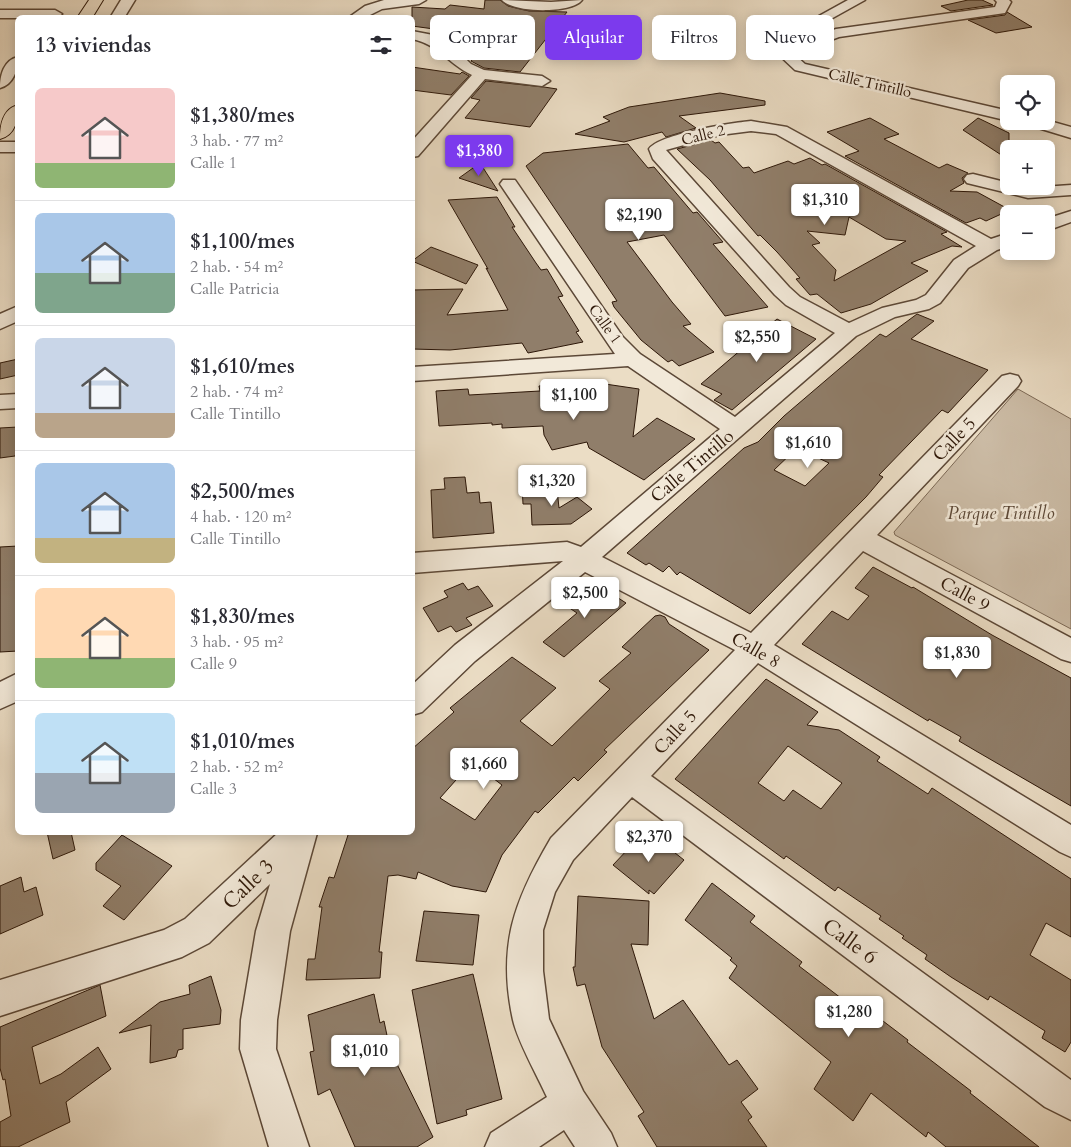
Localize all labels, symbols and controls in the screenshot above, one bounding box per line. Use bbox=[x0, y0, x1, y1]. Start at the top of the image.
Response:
chip: Comprar bbox=[430, 15, 535, 60]
chip: Alquilar bbox=[545, 15, 642, 60]
chip: Filtros bbox=[652, 15, 736, 60]
chip: Nuevo bbox=[746, 15, 834, 60]
text: 13 viviendas bbox=[35, 31, 151, 60]
icon: filters bbox=[367, 31, 395, 59]
street label: Calle Tintillo bbox=[826, 64, 914, 102]
map controls bbox=[1000, 75, 1055, 260]
button: locate bbox=[1000, 75, 1055, 130]
text: $1,380/mes bbox=[190, 101, 295, 130]
icon: home bbox=[75, 108, 135, 168]
street label: Calle 2 bbox=[679, 120, 727, 150]
text: 3 hab. · 77 m² bbox=[190, 130, 283, 152]
pin: $1,380 bbox=[438, 134, 520, 177]
text: $1,380 bbox=[456, 140, 502, 162]
button: + bbox=[1000, 140, 1055, 195]
text: Calle 1 bbox=[190, 152, 237, 174]
pin: $1,310 bbox=[784, 184, 866, 226]
text: $1,310 bbox=[802, 189, 848, 211]
pin: $2,190 bbox=[598, 198, 680, 241]
text: $2,190 bbox=[616, 204, 662, 226]
button: − bbox=[1000, 205, 1055, 260]
text: $1,100/mes bbox=[190, 227, 295, 256]
icon: home bbox=[75, 233, 135, 293]
text: 2 hab. · 54 m² bbox=[190, 256, 283, 278]
text: Calle Patricia bbox=[190, 278, 279, 300]
street label: Calle 1 bbox=[584, 300, 626, 348]
pin: $2,550 bbox=[716, 320, 798, 363]
text: $2,550 bbox=[734, 326, 780, 348]
text: $1,610/mes bbox=[190, 352, 295, 381]
icon: home bbox=[75, 358, 135, 418]
pin: $1,100 bbox=[533, 378, 615, 421]
text: 2 hab. · 74 m² bbox=[190, 381, 283, 403]
text: $1,100 bbox=[551, 384, 597, 406]
text: Calle Tintillo bbox=[190, 403, 281, 425]
street label: Calle 5 bbox=[927, 412, 982, 467]
street label: Calle Tintillo bbox=[645, 424, 740, 509]
pin: $1,610 bbox=[767, 426, 849, 469]
text: $1,610 bbox=[785, 432, 831, 454]
pin: $1,320 bbox=[511, 464, 593, 507]
text: $1,320 bbox=[529, 470, 575, 492]
text: $2,500/mes bbox=[190, 477, 295, 506]
icon: home bbox=[75, 483, 135, 543]
park label: Parque Tintillo bbox=[947, 501, 1055, 526]
text: 4 hab. · 120 m² bbox=[190, 506, 291, 528]
text: Calle Tintillo bbox=[190, 528, 281, 550]
street label: Calle 9 bbox=[936, 571, 994, 618]
pin: $2,500 bbox=[544, 576, 626, 619]
text: $2,500 bbox=[562, 582, 608, 604]
text: $1,830/mes bbox=[190, 602, 295, 631]
icon: home bbox=[75, 608, 135, 668]
street label: Calle 8 bbox=[727, 626, 785, 674]
text: 3 hab. · 95 m² bbox=[190, 631, 283, 653]
pin: $1,830 bbox=[916, 636, 998, 679]
text: $1,830 bbox=[934, 642, 980, 664]
text: Calle 9 bbox=[190, 653, 237, 675]
street label: Calle 5 bbox=[648, 704, 703, 760]
text: $1,010/mes bbox=[190, 727, 295, 756]
icon: home bbox=[75, 733, 135, 793]
pin: $1,660 bbox=[443, 748, 525, 790]
text: $1,660 bbox=[461, 753, 507, 775]
text: 2 hab. · 52 m² bbox=[190, 756, 283, 778]
text: Calle 3 bbox=[190, 778, 237, 800]
pin: $2,370 bbox=[608, 820, 690, 863]
text: $2,370 bbox=[626, 826, 672, 848]
street label: Calle 3 bbox=[216, 852, 281, 916]
street label: Calle 6 bbox=[816, 912, 883, 971]
pin: $1,280 bbox=[808, 996, 890, 1038]
text: $1,280 bbox=[826, 1001, 872, 1023]
pin: $1,010 bbox=[324, 1034, 406, 1077]
text: $1,010 bbox=[342, 1040, 388, 1062]

